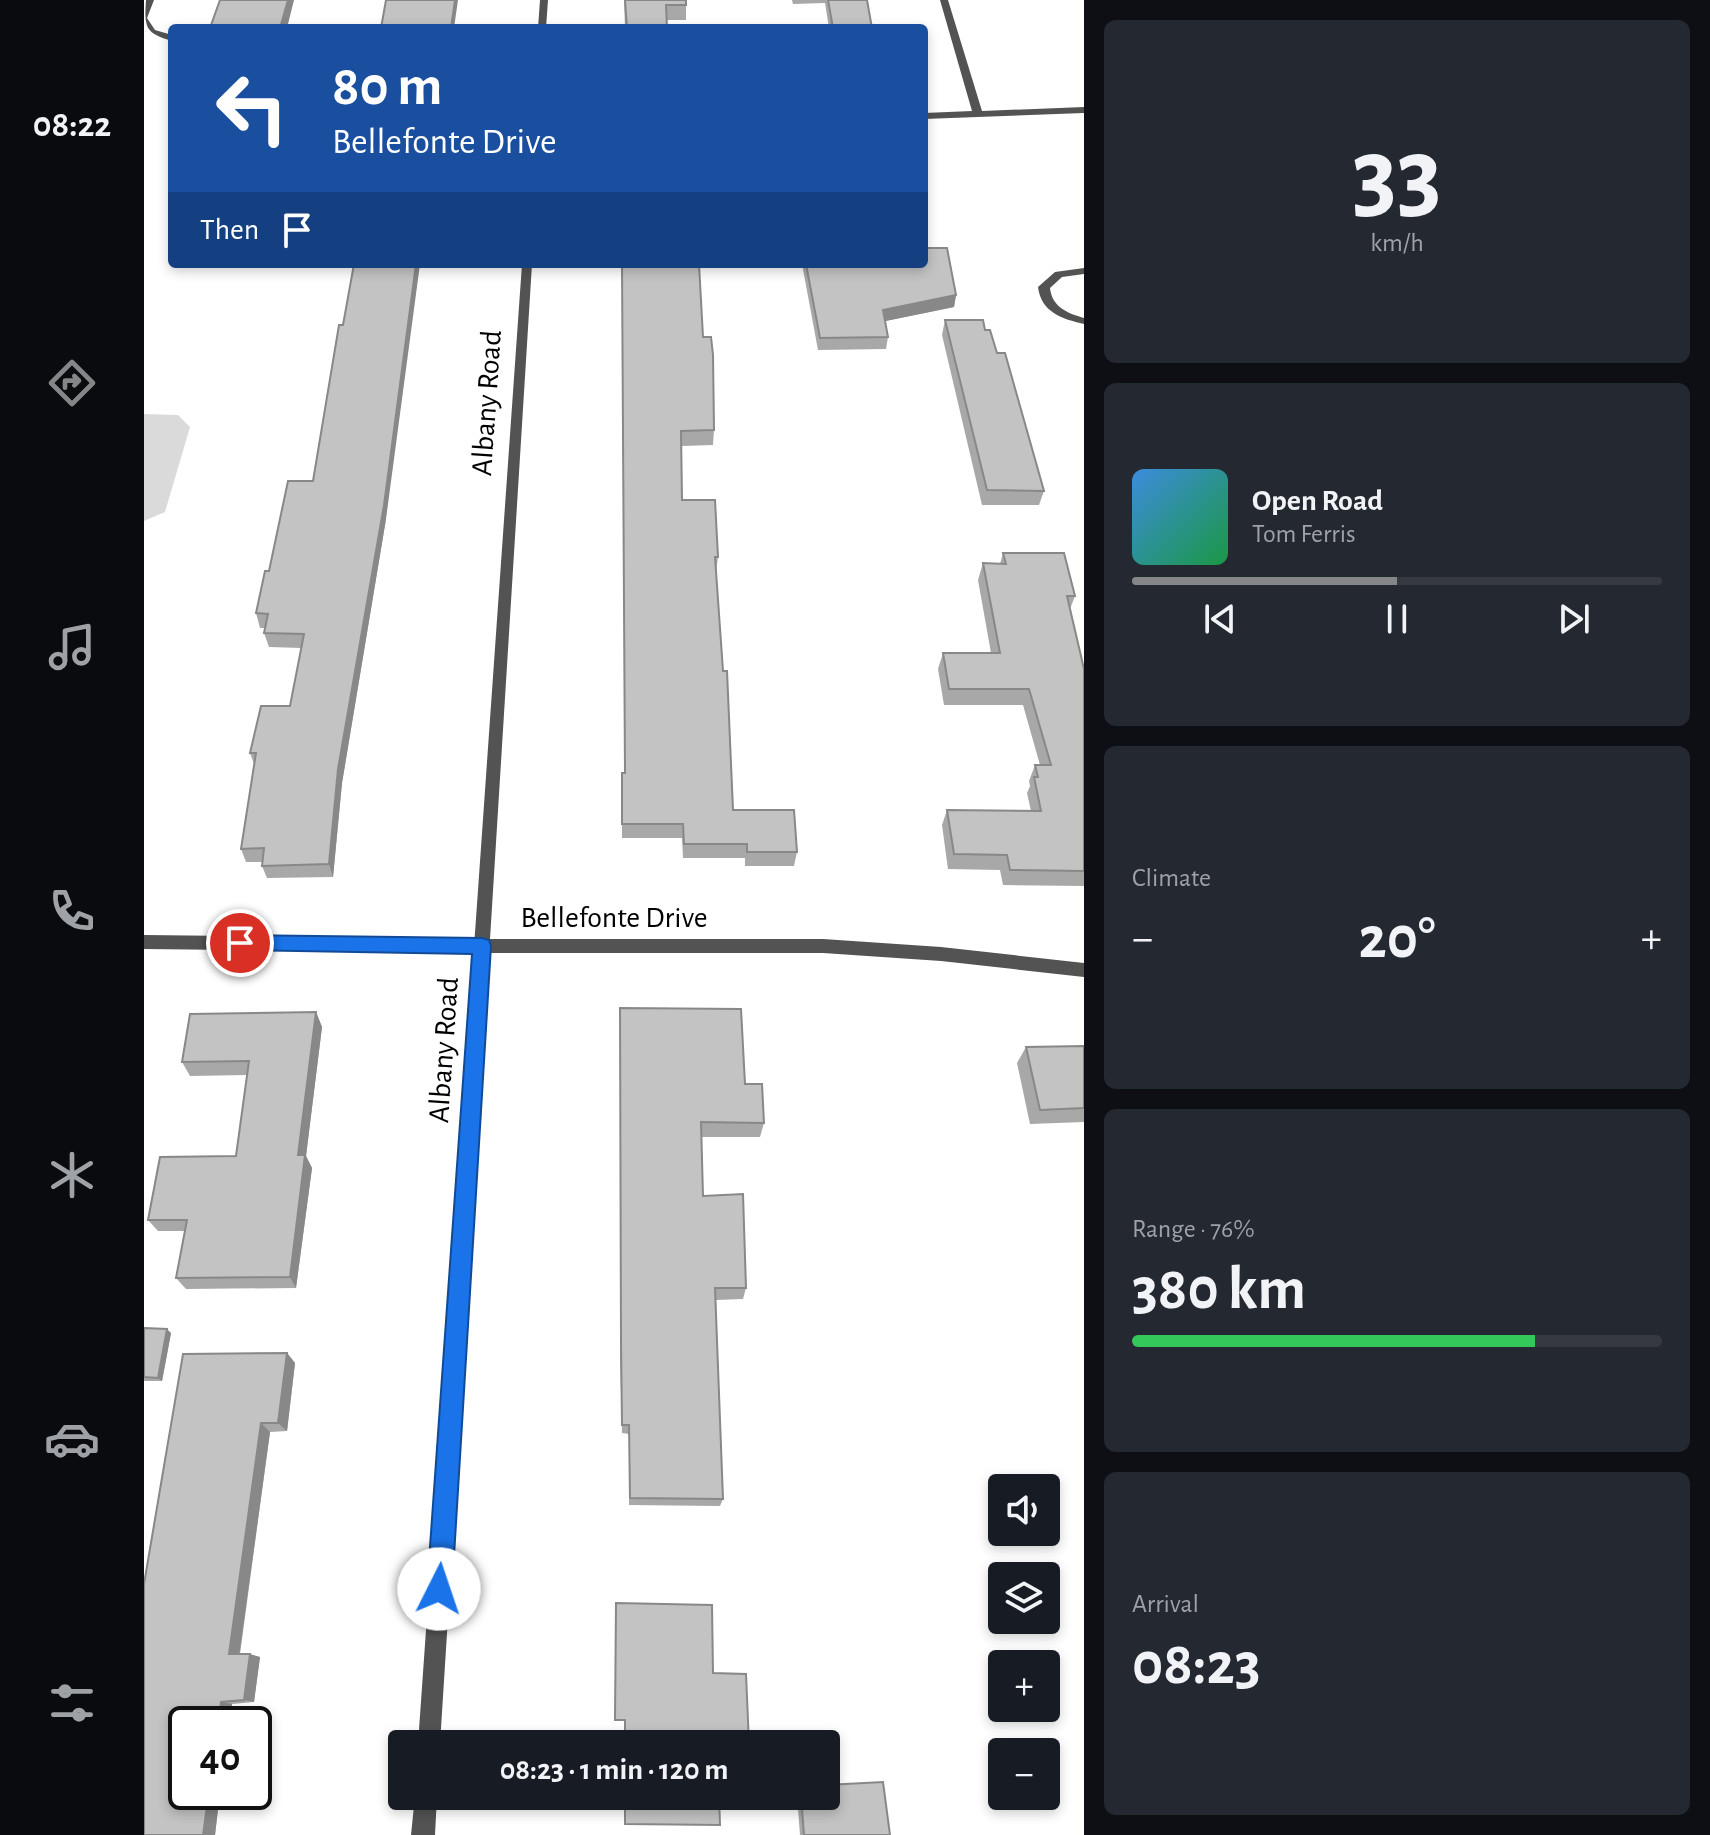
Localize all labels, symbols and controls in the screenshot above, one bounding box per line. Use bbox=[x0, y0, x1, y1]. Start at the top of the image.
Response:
icon: left bbox=[200, 56, 304, 160]
text: 80 m bbox=[332, 59, 442, 115]
text: 08:22 bbox=[33, 107, 111, 143]
text: Bellefonte Drive bbox=[332, 124, 557, 160]
text: 33 bbox=[1352, 124, 1442, 228]
icon: arrive bbox=[275, 208, 319, 252]
text: Then bbox=[200, 215, 259, 245]
text: km/h bbox=[1370, 230, 1424, 256]
street label: Albany Road bbox=[467, 329, 507, 477]
icon: directions bbox=[44, 355, 100, 411]
text: Open Road bbox=[1252, 486, 1383, 516]
text: Tom Ferris bbox=[1252, 521, 1356, 547]
icon: previous bbox=[1198, 597, 1242, 641]
icon: pause bbox=[1375, 597, 1419, 641]
icon: next bbox=[1552, 597, 1596, 641]
icon: music bbox=[44, 619, 100, 675]
text: Climate bbox=[1132, 865, 1211, 891]
icon: phone bbox=[44, 883, 100, 939]
street label: Bellefonte Drive bbox=[520, 903, 708, 933]
pin bbox=[206, 909, 274, 977]
text: 20° bbox=[1358, 909, 1436, 969]
text: − bbox=[1132, 917, 1153, 961]
text: + bbox=[1641, 917, 1662, 961]
icon: arrive bbox=[218, 921, 262, 965]
street label: Albany Road bbox=[424, 976, 464, 1124]
icon: climate bbox=[44, 1147, 100, 1203]
text: Range · 76% bbox=[1132, 1216, 1255, 1242]
text: 380 km bbox=[1132, 1260, 1306, 1320]
icon: car bbox=[44, 1411, 100, 1467]
map controls bbox=[988, 1474, 1060, 1810]
button: sound bbox=[988, 1474, 1060, 1546]
position arrow bbox=[397, 1547, 481, 1631]
button: layers bbox=[988, 1562, 1060, 1634]
text: Arrival bbox=[1132, 1591, 1199, 1617]
text: 08:23 bbox=[1132, 1635, 1261, 1695]
button: + bbox=[988, 1650, 1060, 1722]
icon: filters bbox=[44, 1675, 100, 1731]
speed limit sign: 40 bbox=[168, 1706, 272, 1810]
button: − bbox=[988, 1738, 1060, 1810]
text: 08:23 · 1 min · 120 m bbox=[500, 1755, 728, 1785]

